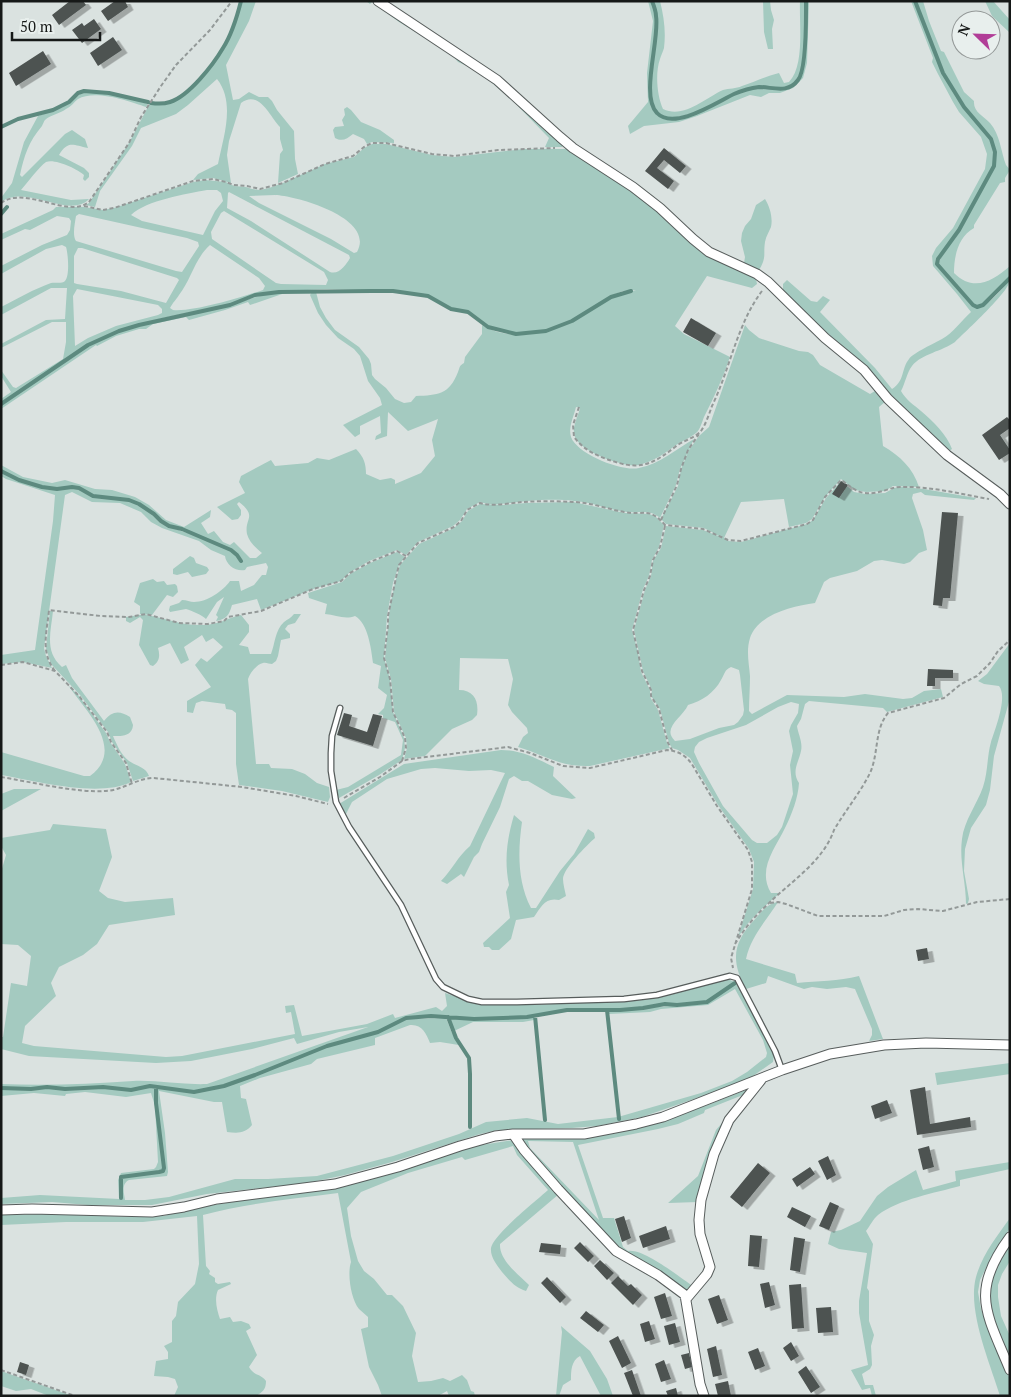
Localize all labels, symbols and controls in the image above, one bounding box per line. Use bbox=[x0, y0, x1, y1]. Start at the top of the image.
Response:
scale bar bbox=[12, 10, 100, 42]
north arrow bbox=[951, 10, 1001, 60]
text: 50 m bbox=[20, 16, 53, 36]
text: N bbox=[953, 21, 975, 38]

